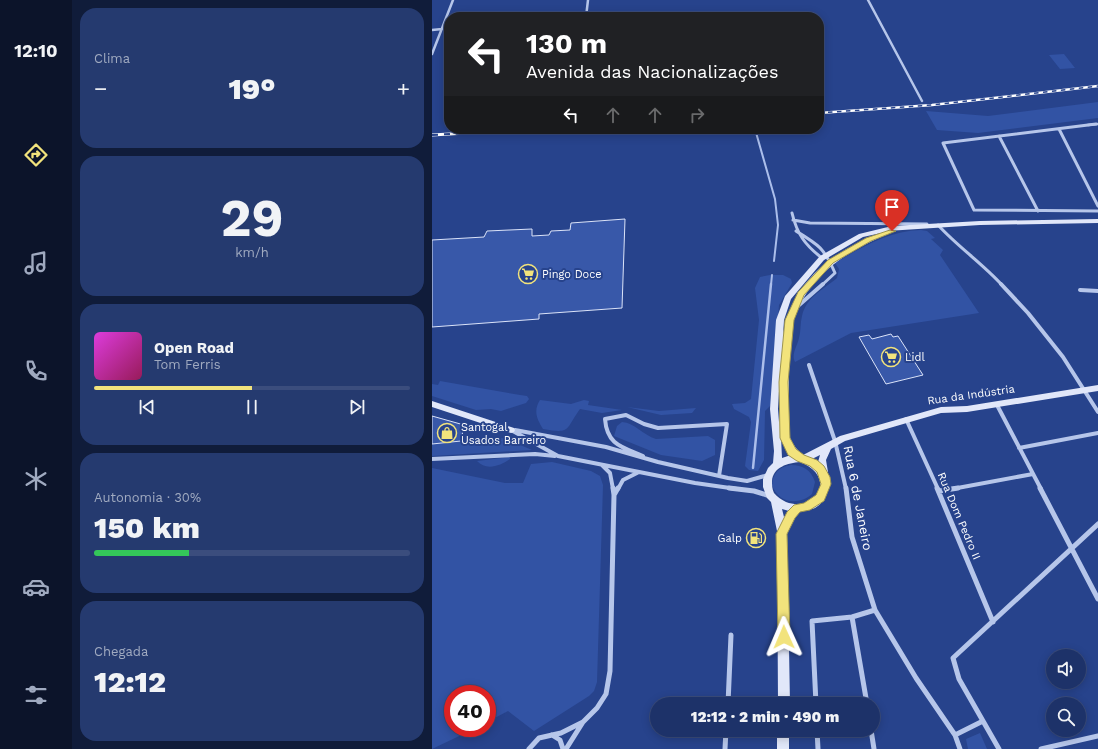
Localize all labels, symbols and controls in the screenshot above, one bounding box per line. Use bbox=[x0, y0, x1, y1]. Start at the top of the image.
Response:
text: 130 m bbox=[526, 27, 607, 60]
icon: left bbox=[460, 28, 512, 80]
text: 12:10 bbox=[14, 40, 58, 61]
text: Clima bbox=[94, 51, 130, 66]
text: Avenida das Nacionalizações bbox=[526, 61, 778, 82]
text: 19° bbox=[228, 71, 276, 106]
text: − bbox=[94, 76, 107, 101]
text: + bbox=[397, 76, 410, 101]
icon: left bbox=[560, 104, 582, 126]
icon: ahead bbox=[602, 104, 624, 126]
icon: ahead bbox=[644, 104, 666, 126]
icon: right bbox=[686, 104, 708, 126]
icon: directions bbox=[22, 141, 50, 169]
text: 29 bbox=[220, 188, 284, 249]
pin bbox=[875, 190, 909, 231]
icon: arrive bbox=[881, 196, 903, 218]
text: km/h bbox=[235, 245, 269, 260]
icon: music bbox=[22, 249, 50, 277]
supermarket icon: Pingo Doce bbox=[517, 263, 539, 285]
place label: Pingo Doce bbox=[542, 268, 602, 281]
text: Open Road bbox=[154, 339, 234, 357]
supermarket icon: Lidl bbox=[880, 346, 902, 368]
place label: Lidl bbox=[905, 351, 925, 364]
icon: phone bbox=[22, 357, 50, 385]
text: Tom Ferris bbox=[154, 357, 221, 372]
street label: Rua da Indústria bbox=[926, 382, 1016, 408]
icon: previous bbox=[136, 396, 158, 418]
icon: pause bbox=[241, 396, 263, 418]
icon: next bbox=[346, 396, 368, 418]
place label: Santogal Usados Barreiro bbox=[461, 421, 546, 447]
shop icon: Santogal Usados Barreiro bbox=[436, 422, 458, 444]
street label: Rua 6 de Janeiro bbox=[840, 444, 876, 552]
icon: climate bbox=[22, 465, 50, 493]
street label: Rua Dom Pedro II bbox=[935, 470, 983, 562]
text: Autonomia · 30% bbox=[94, 490, 201, 505]
text: 150 km bbox=[94, 510, 200, 545]
fuel station icon: Galp bbox=[745, 527, 767, 549]
place label: Galp bbox=[718, 532, 742, 545]
icon: car bbox=[22, 573, 50, 601]
position arrow bbox=[763, 616, 805, 658]
text: Chegada bbox=[94, 644, 148, 659]
map controls bbox=[1046, 649, 1086, 737]
button: sound bbox=[1046, 649, 1086, 689]
text: 12:12 bbox=[94, 664, 166, 699]
icon: filters bbox=[22, 681, 50, 709]
speed limit sign: 40 bbox=[444, 685, 496, 737]
button: search bbox=[1046, 697, 1086, 737]
text: 12:12 · 2 min · 490 m bbox=[691, 708, 839, 726]

